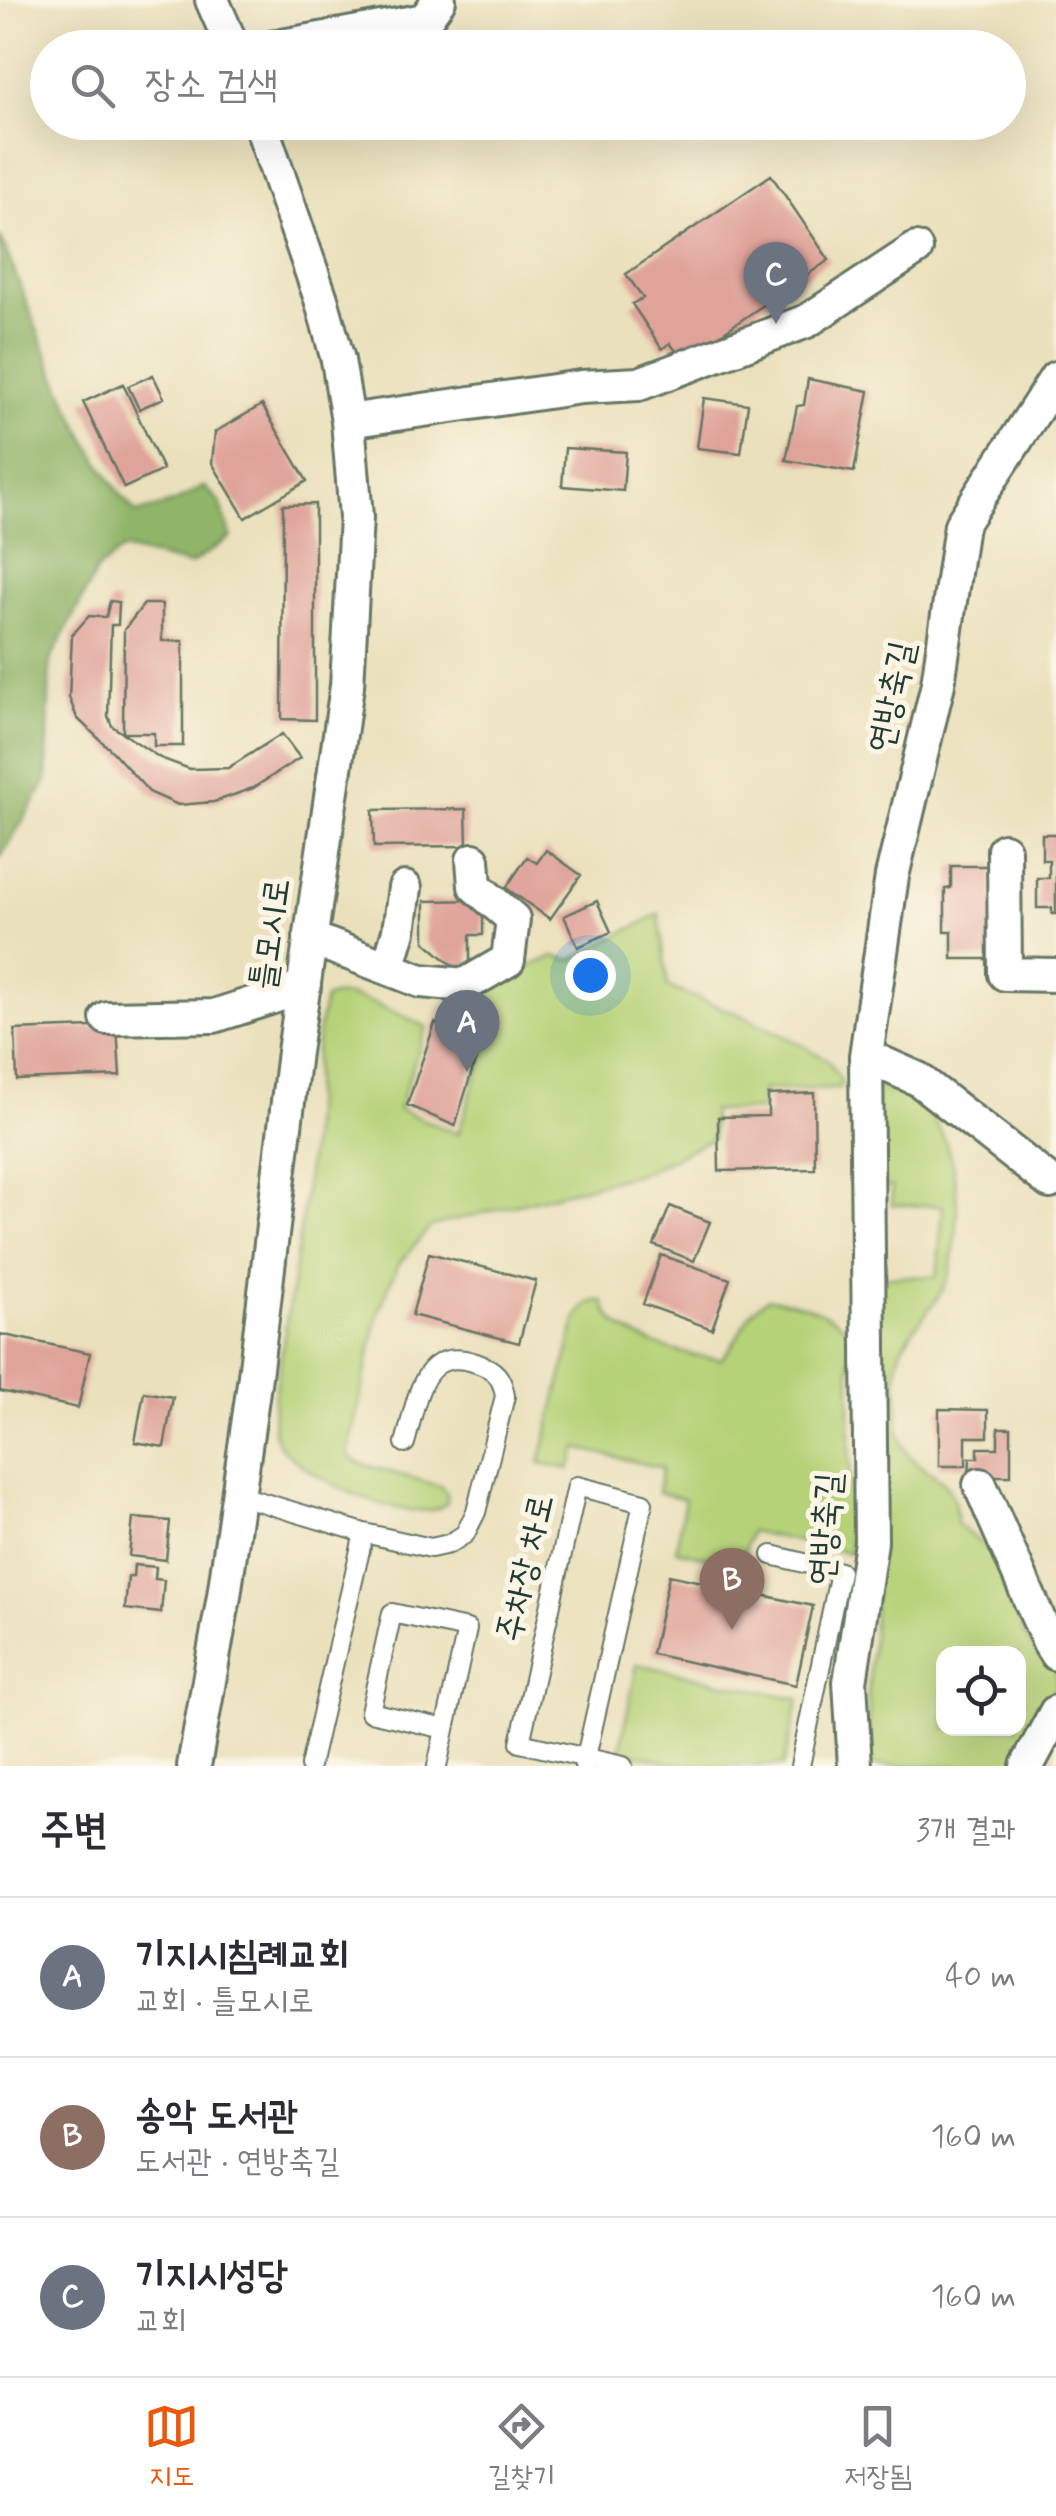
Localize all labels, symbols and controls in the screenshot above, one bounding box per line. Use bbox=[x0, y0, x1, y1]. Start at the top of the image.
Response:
search box bbox=[30, 30, 1026, 140]
icon: search bbox=[65, 58, 120, 113]
text: 장소 검색 bbox=[145, 61, 278, 110]
pin: C bbox=[744, 242, 808, 324]
street label: 연방축길 bbox=[858, 637, 926, 757]
street label: 틀모시로 bbox=[240, 875, 302, 993]
your location bbox=[565, 950, 616, 1001]
pin: A bbox=[434, 990, 500, 1072]
street label: 연방축길 bbox=[799, 1471, 853, 1587]
street label: 주차장 차로 bbox=[487, 1490, 565, 1646]
pin: B bbox=[700, 1548, 764, 1630]
map controls bbox=[936, 1646, 1026, 1736]
button: locate bbox=[936, 1646, 1026, 1736]
text: 주변 bbox=[40, 1804, 108, 1859]
text: 3개 결과 bbox=[916, 1810, 1016, 1852]
text: 기지시침례교회 bbox=[135, 1932, 349, 1981]
text: A bbox=[62, 1956, 83, 1998]
text: 40 m bbox=[945, 1956, 1016, 1998]
text: 교회 · 틀모시로 bbox=[135, 1981, 314, 2023]
text: 송악 도서관 bbox=[135, 2092, 298, 2141]
text: B bbox=[62, 2116, 83, 2158]
text: 160 m bbox=[931, 2116, 1016, 2158]
text: 도서관 · 연방축길 bbox=[135, 2141, 340, 2183]
text: 기지시성당 bbox=[135, 2252, 288, 2301]
text: C bbox=[61, 2276, 84, 2318]
text: 160 m bbox=[931, 2276, 1016, 2318]
text: 교회 bbox=[135, 2301, 187, 2343]
tab: 지도 bbox=[144, 2399, 199, 2496]
tab: 길찾기 bbox=[488, 2399, 555, 2496]
tab: 저장됨 bbox=[844, 2399, 912, 2496]

